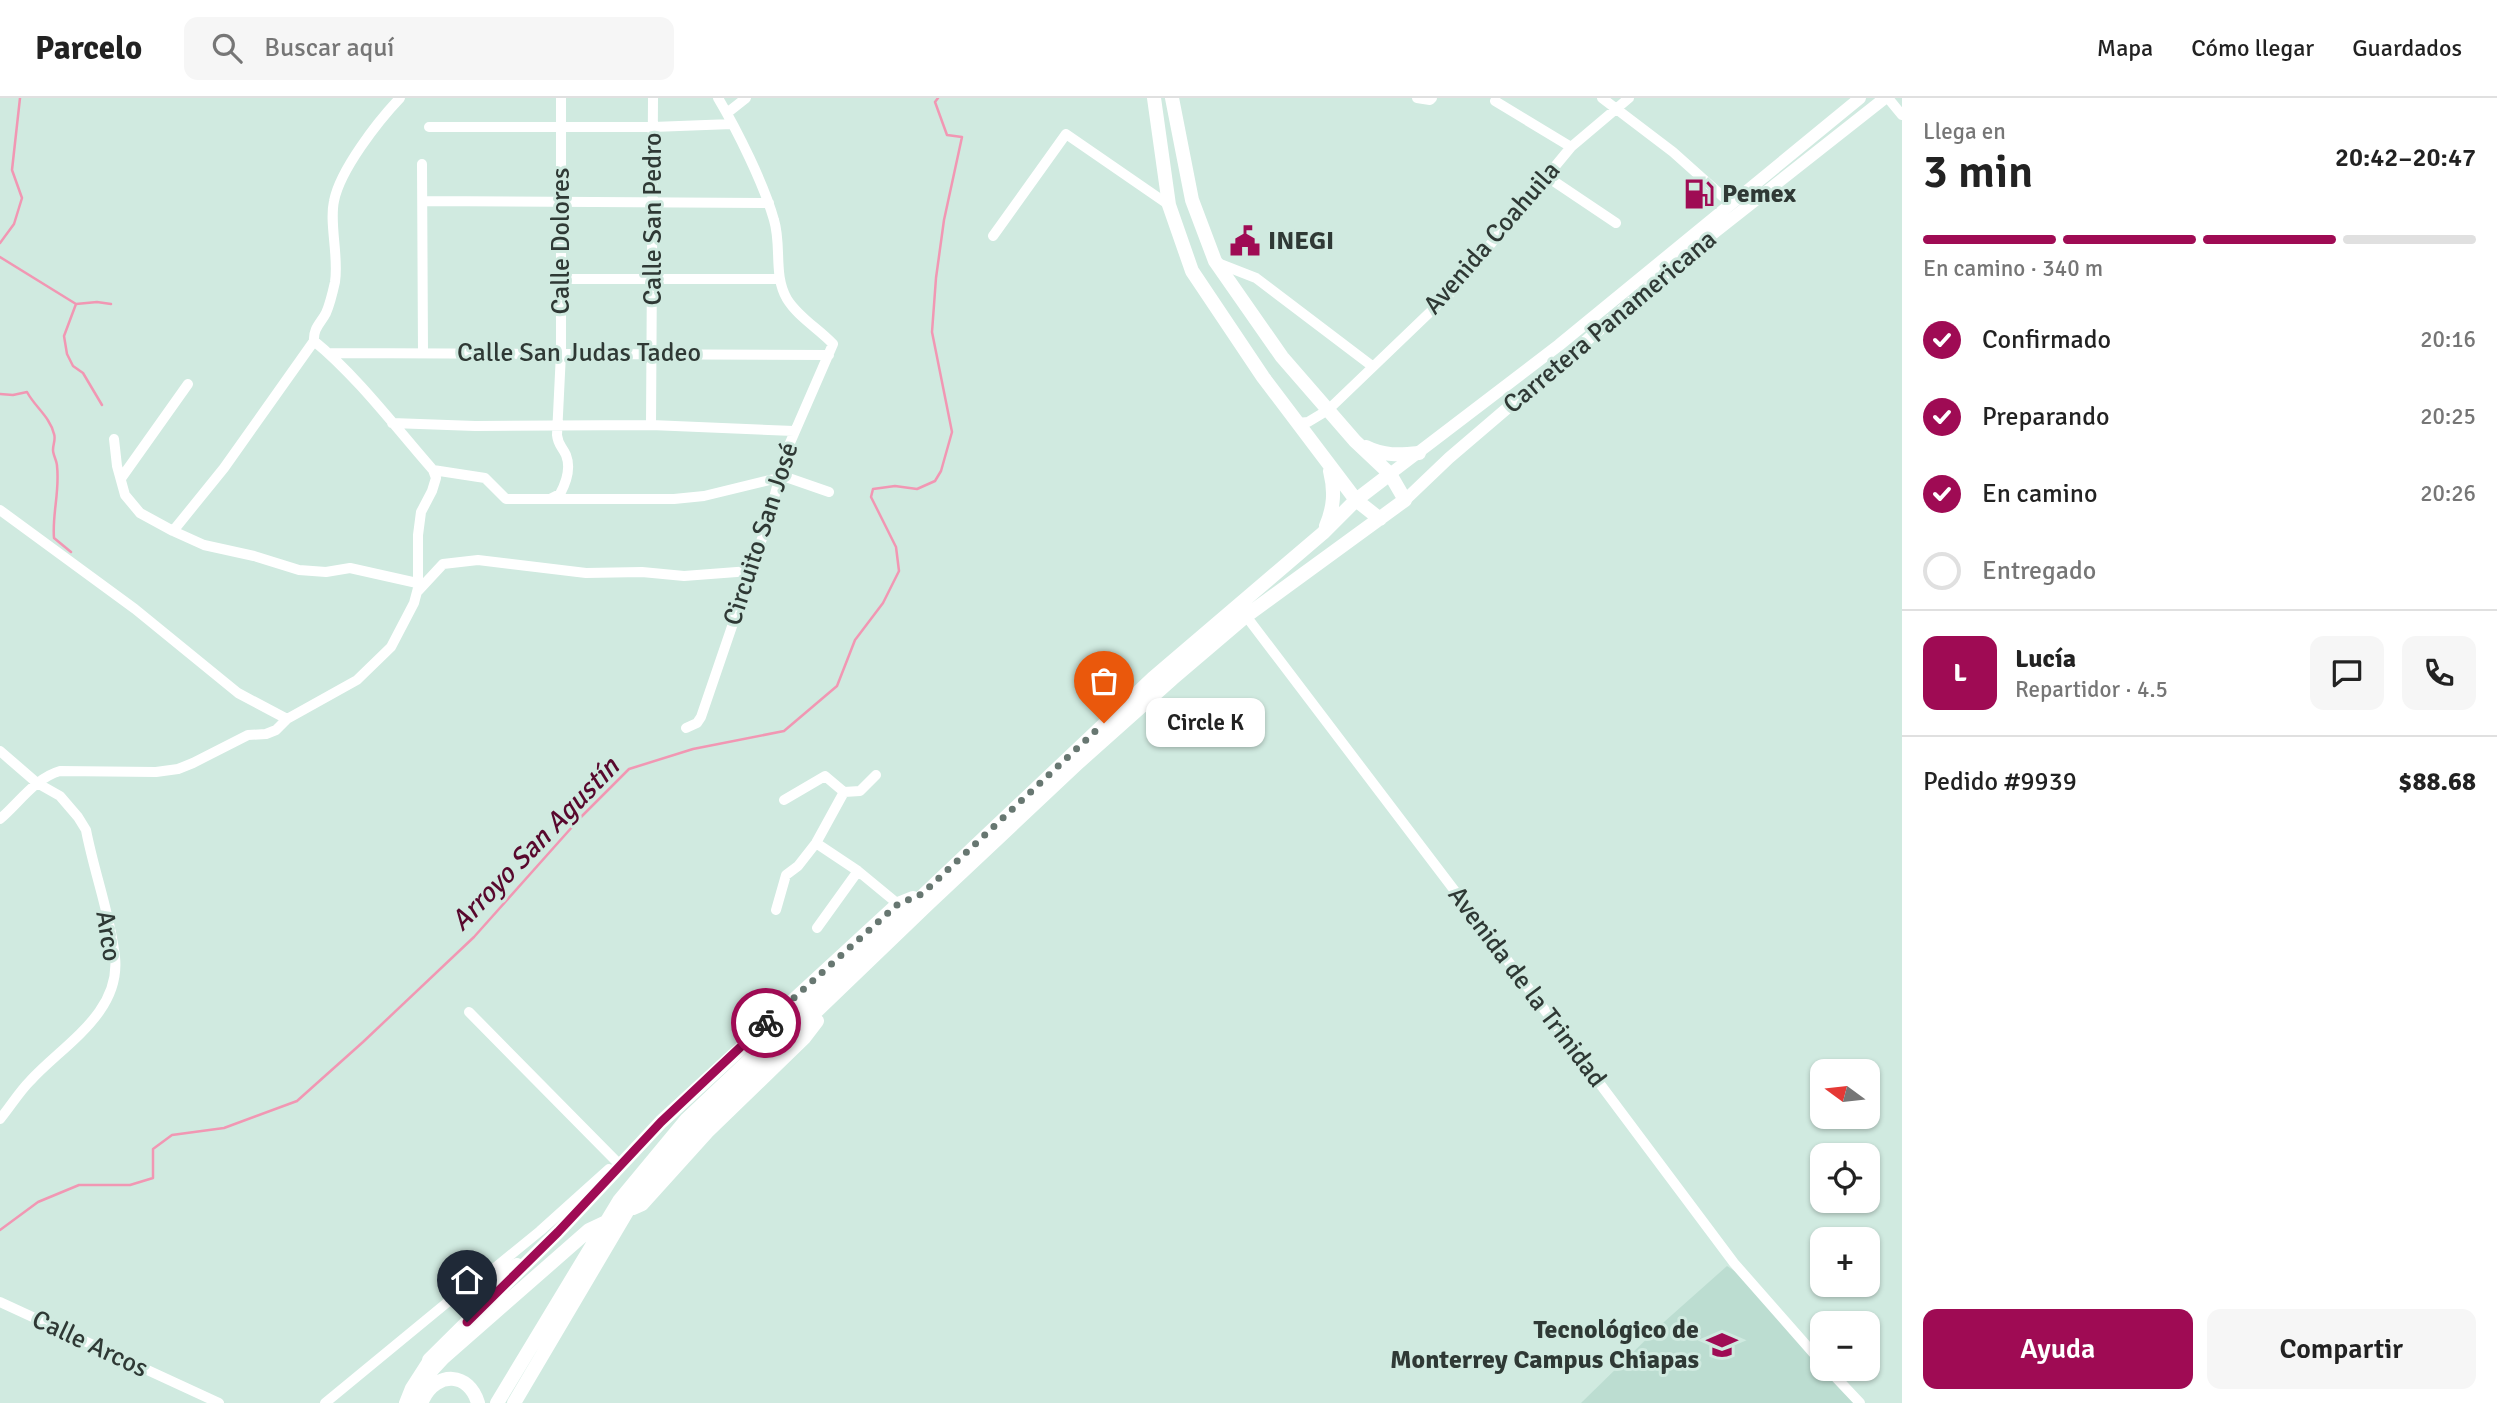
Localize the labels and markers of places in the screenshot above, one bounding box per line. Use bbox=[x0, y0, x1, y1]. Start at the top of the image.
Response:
fuel station icon: Pemex bbox=[1682, 177, 1716, 211]
place label: Pemex bbox=[1722, 178, 1797, 210]
public building icon: INEGI bbox=[1228, 224, 1262, 258]
place label: INEGI bbox=[1268, 225, 1334, 257]
pin bbox=[1074, 651, 1134, 723]
callout: Circle K bbox=[1146, 698, 1265, 748]
pin bbox=[437, 1250, 497, 1322]
place label: Tecnológico de Monterrey Campus Chiapas bbox=[1390, 1314, 1699, 1376]
school or university icon: Tecnológico de Monterrey Campus Chiapas bbox=[1705, 1328, 1739, 1362]

